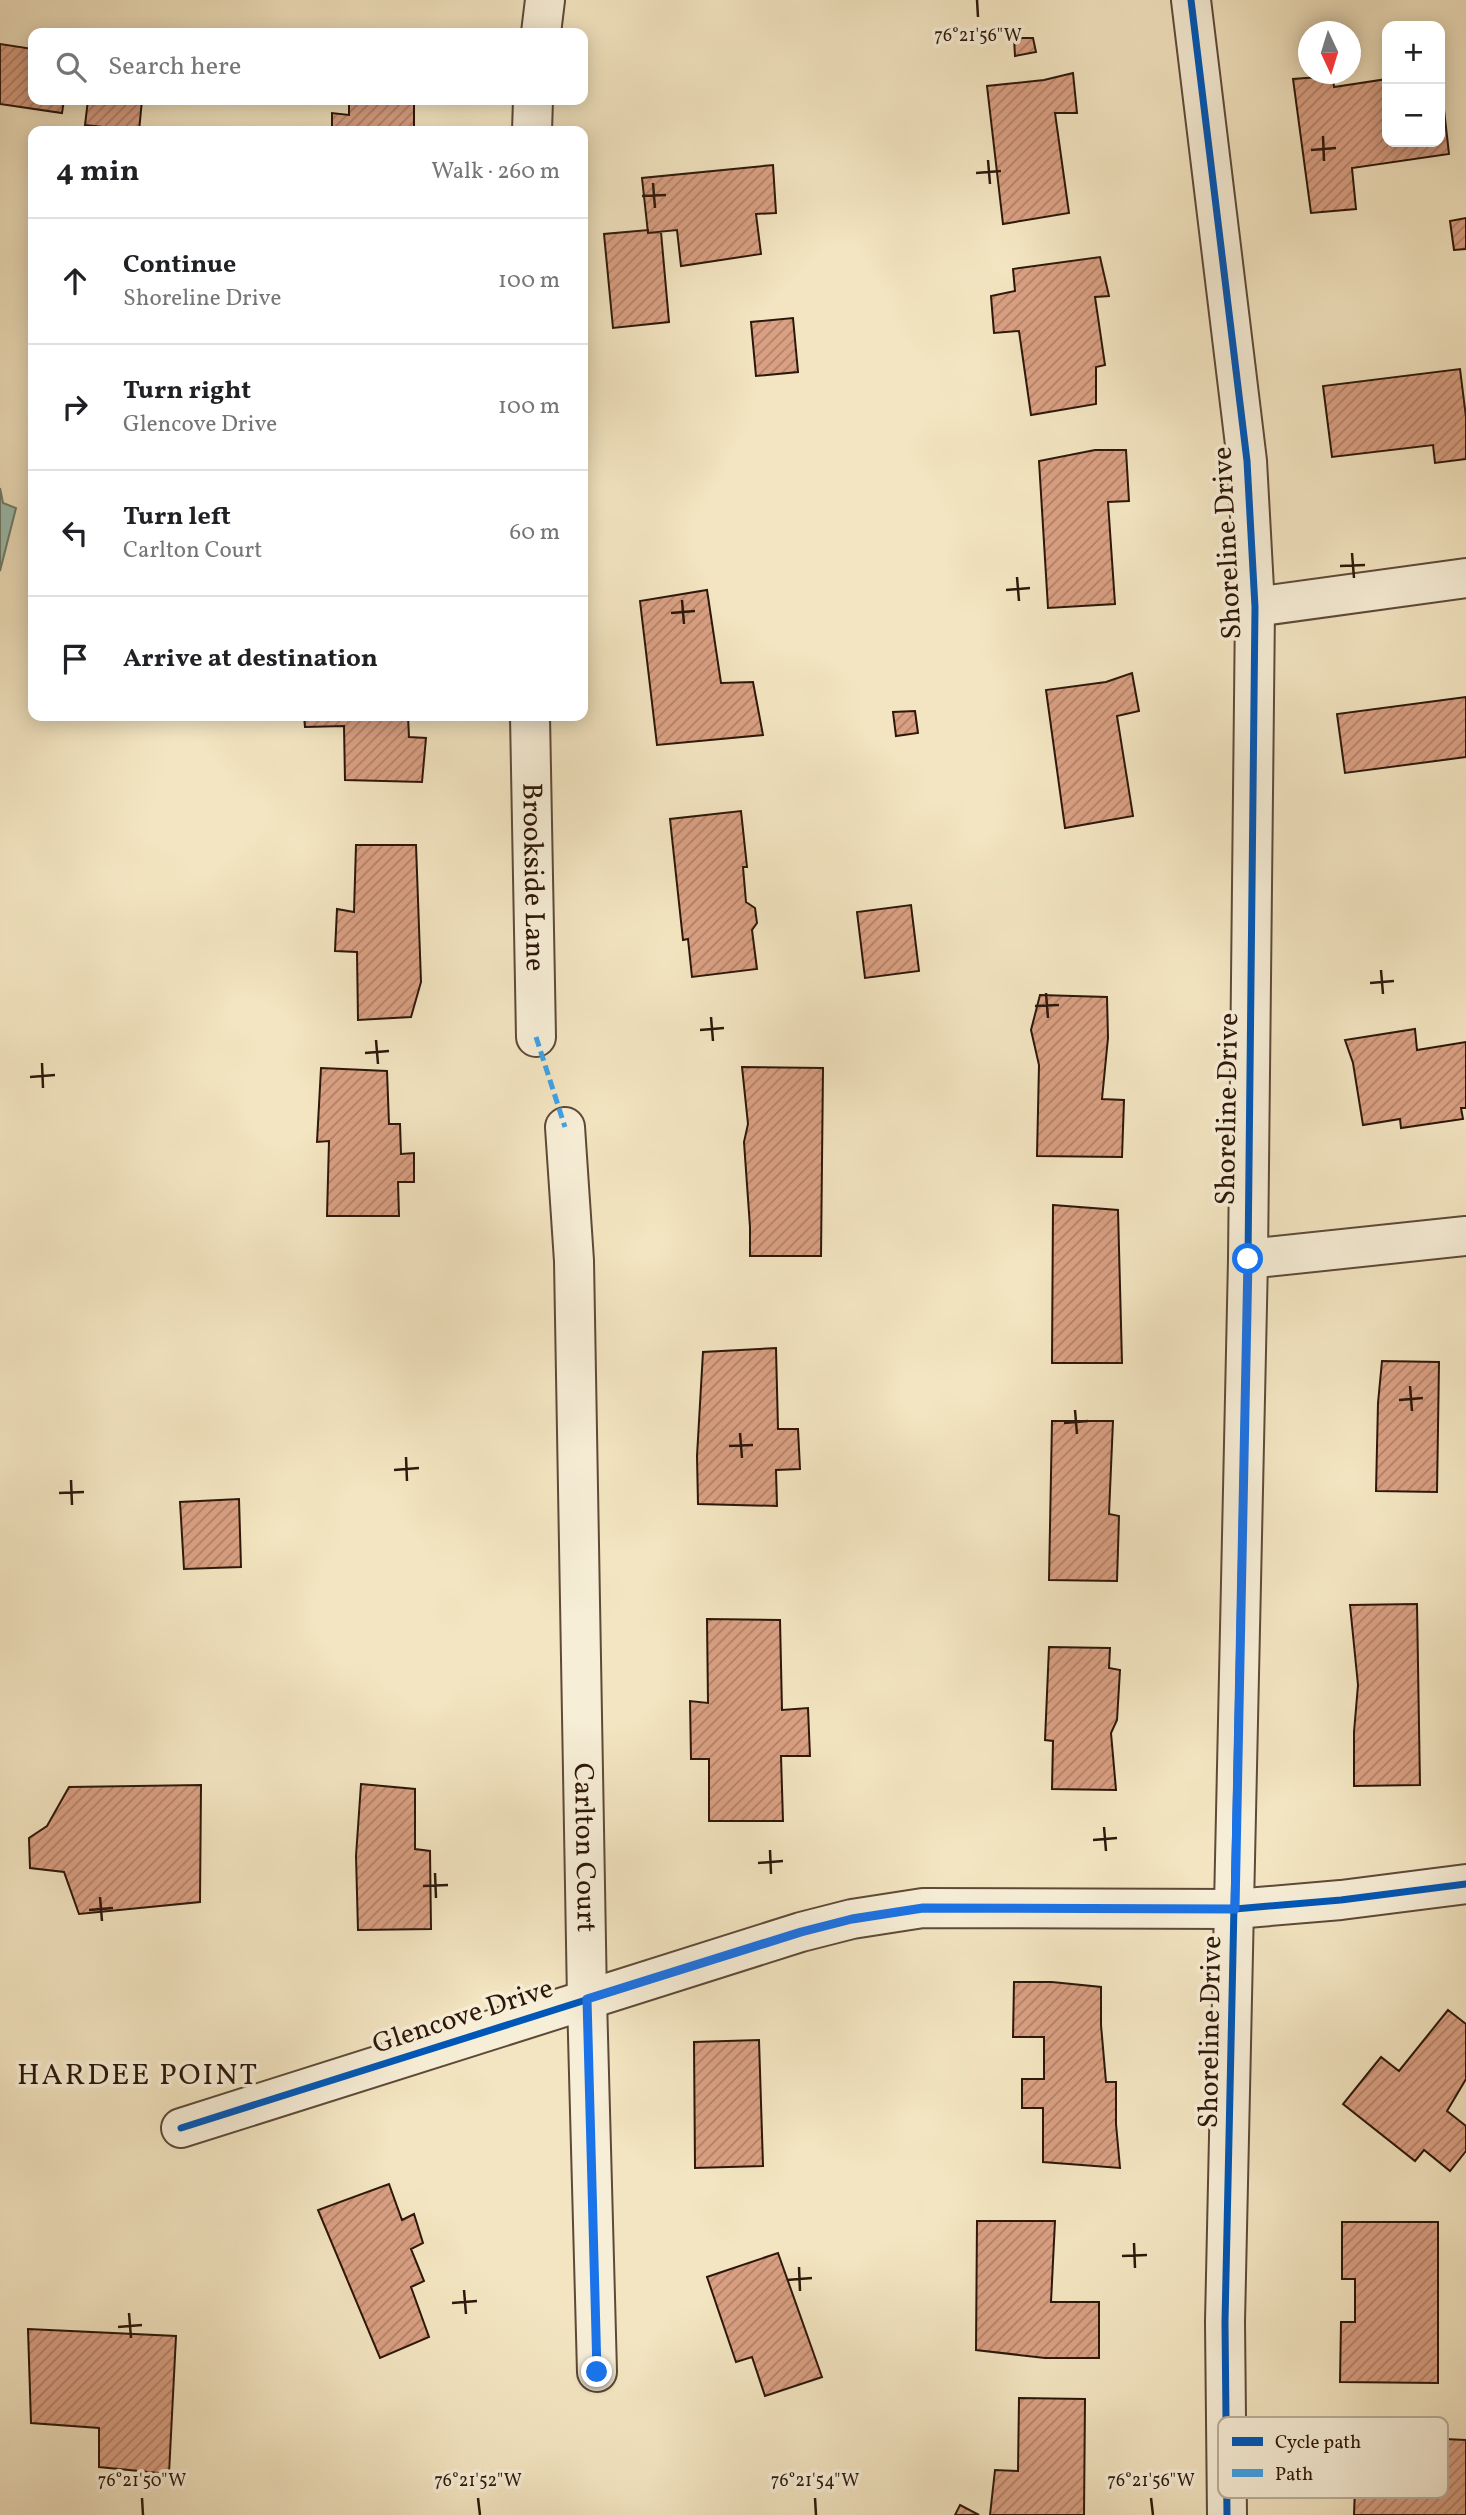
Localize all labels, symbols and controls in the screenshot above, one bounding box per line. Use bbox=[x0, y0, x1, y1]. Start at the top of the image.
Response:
north arrow bbox=[1298, 21, 1361, 84]
map controls bbox=[1382, 21, 1445, 147]
button: + bbox=[1382, 21, 1445, 84]
text: 76°21'56"W bbox=[934, 24, 1022, 49]
search box bbox=[28, 28, 588, 105]
icon: search bbox=[52, 48, 90, 86]
text: Search here bbox=[108, 49, 241, 85]
button: − bbox=[1382, 84, 1445, 147]
text: 4 min bbox=[56, 151, 140, 193]
text: Walk · 260 m bbox=[431, 156, 560, 188]
text: Continue bbox=[123, 247, 236, 283]
icon: ahead bbox=[56, 262, 94, 300]
text: 100 m bbox=[498, 265, 560, 297]
text: Shoreline Drive bbox=[123, 283, 281, 315]
text: Turn right bbox=[123, 373, 251, 409]
icon: right bbox=[56, 388, 94, 426]
text: 100 m bbox=[498, 391, 560, 423]
text: Glencove Drive bbox=[123, 409, 277, 441]
street label: Shoreline Drive bbox=[1203, 446, 1253, 640]
text: Turn left bbox=[123, 499, 231, 535]
icon: left bbox=[56, 514, 94, 552]
text: 60 m bbox=[510, 517, 560, 549]
text: Carlton Court bbox=[123, 535, 262, 567]
icon: arrive bbox=[56, 640, 94, 678]
text: Arrive at destination bbox=[123, 641, 378, 677]
street label: Brookside Lane bbox=[512, 782, 554, 972]
street label: Shoreline Drive bbox=[1207, 1012, 1249, 1206]
route start bbox=[1232, 1243, 1263, 1274]
street label: Carlton Court bbox=[563, 1762, 605, 1933]
street label: Shoreline Drive bbox=[1190, 1935, 1232, 2129]
street label: Glencove Drive bbox=[368, 1969, 558, 2065]
district label: HARDEE POINT bbox=[17, 2055, 259, 2097]
route end bbox=[581, 2356, 612, 2387]
legend bbox=[1218, 2417, 1448, 2498]
text: Cycle path bbox=[1275, 2430, 1361, 2456]
text: Path bbox=[1275, 2462, 1313, 2488]
text: 76°21'50"W bbox=[98, 2469, 186, 2494]
text: 76°21'52"W bbox=[434, 2469, 522, 2494]
text: 76°21'54"W bbox=[771, 2469, 859, 2494]
text: 76°21'56"W bbox=[1107, 2469, 1195, 2494]

